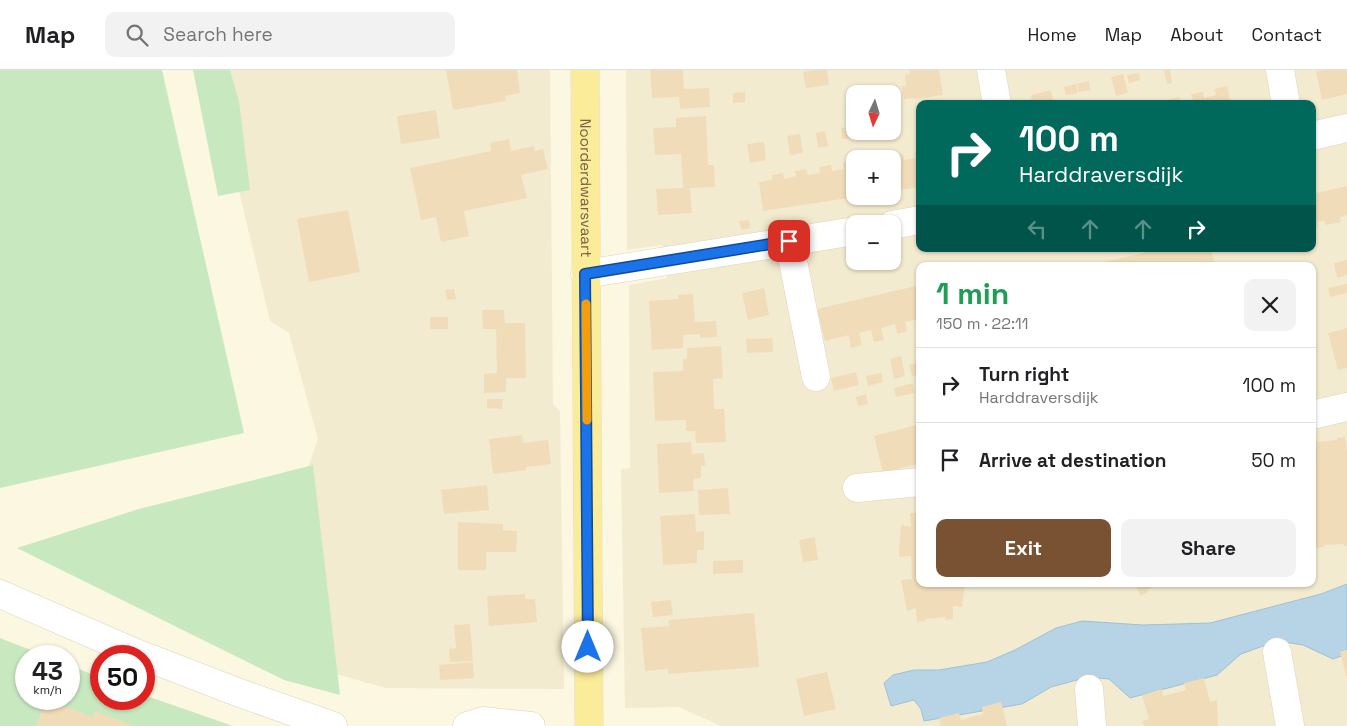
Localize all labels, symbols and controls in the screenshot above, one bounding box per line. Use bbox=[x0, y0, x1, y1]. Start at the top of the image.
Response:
search box bbox=[105, 12, 455, 57]
text: Map bbox=[25, 19, 75, 50]
icon: search bbox=[123, 21, 151, 49]
text: Search here bbox=[163, 22, 273, 47]
text: Home bbox=[1028, 23, 1077, 46]
text: Map bbox=[1105, 23, 1142, 46]
text: About bbox=[1170, 23, 1224, 46]
text: Contact bbox=[1252, 23, 1322, 46]
north arrow bbox=[846, 85, 901, 140]
map controls bbox=[846, 85, 901, 270]
text: 100 m bbox=[1019, 117, 1119, 161]
street label: Noorderdwarsvaart bbox=[576, 118, 596, 258]
icon: right bbox=[936, 120, 1001, 185]
button: + bbox=[846, 150, 901, 205]
text: Harddraversdijk bbox=[1019, 160, 1183, 188]
button: − bbox=[846, 215, 901, 270]
icon: left bbox=[1023, 215, 1051, 243]
icon: ahead bbox=[1076, 215, 1104, 243]
icon: ahead bbox=[1129, 215, 1157, 243]
icon: right bbox=[1182, 215, 1210, 243]
pin bbox=[768, 220, 810, 262]
icon: arrive bbox=[775, 227, 803, 255]
text: 1 min bbox=[936, 274, 1009, 313]
button: close bbox=[1244, 279, 1296, 331]
text: 150 m · 22:11 bbox=[936, 313, 1028, 334]
text: Turn right bbox=[979, 362, 1069, 387]
icon: right bbox=[936, 371, 964, 399]
text: 100 m bbox=[1242, 373, 1296, 398]
text: Harddraversdijk bbox=[979, 387, 1098, 408]
icon: arrive bbox=[936, 446, 964, 474]
text: Arrive at destination bbox=[979, 448, 1167, 473]
text: 50 m bbox=[1251, 448, 1296, 473]
button: Exit bbox=[936, 519, 1111, 577]
button: Share bbox=[1121, 519, 1296, 577]
position arrow bbox=[561, 620, 613, 672]
speed limit sign: 50 bbox=[90, 645, 155, 710]
text: 43 bbox=[32, 655, 63, 687]
text: km/h bbox=[33, 682, 62, 698]

